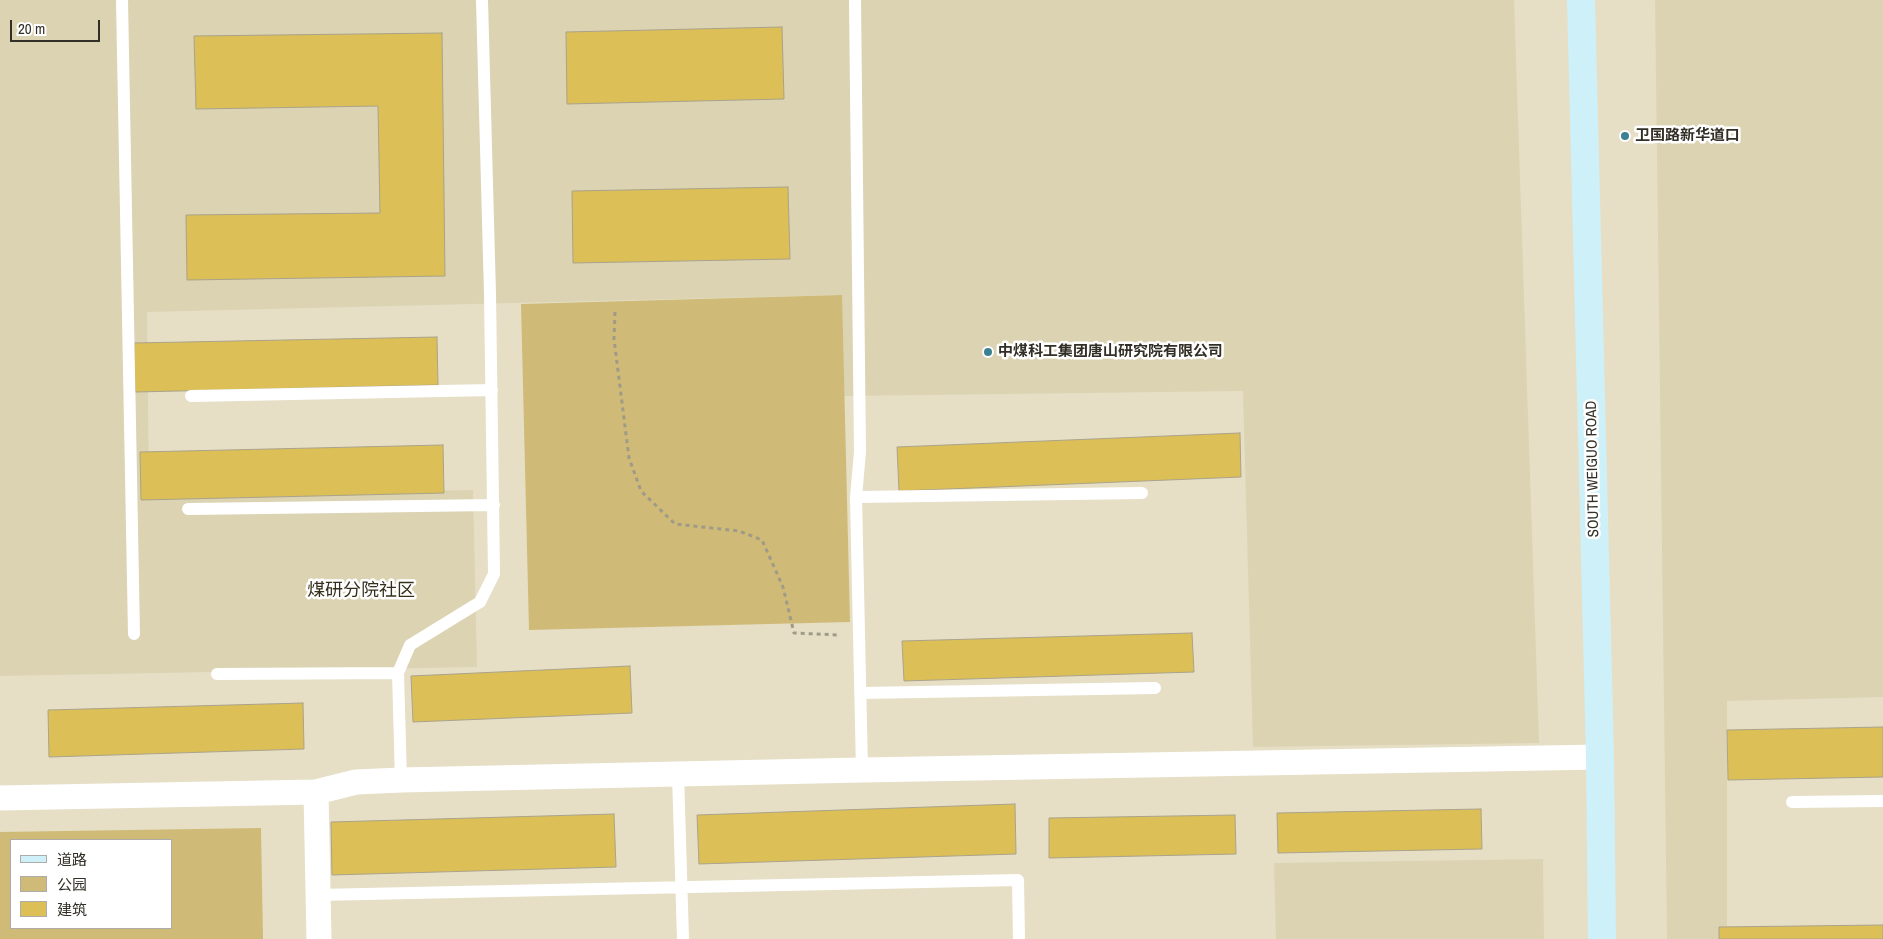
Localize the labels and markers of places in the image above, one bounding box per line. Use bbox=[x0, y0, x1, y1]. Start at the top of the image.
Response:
place label: 卫国路新华道口 bbox=[1635, 127, 1740, 145]
marker: 卫国路新华道口 bbox=[1619, 130, 1631, 142]
place label: 中煤科工集团唐山研究院有限公司 bbox=[998, 343, 1223, 361]
marker: 中煤科工集团唐山研究院有限公司 bbox=[982, 346, 994, 358]

